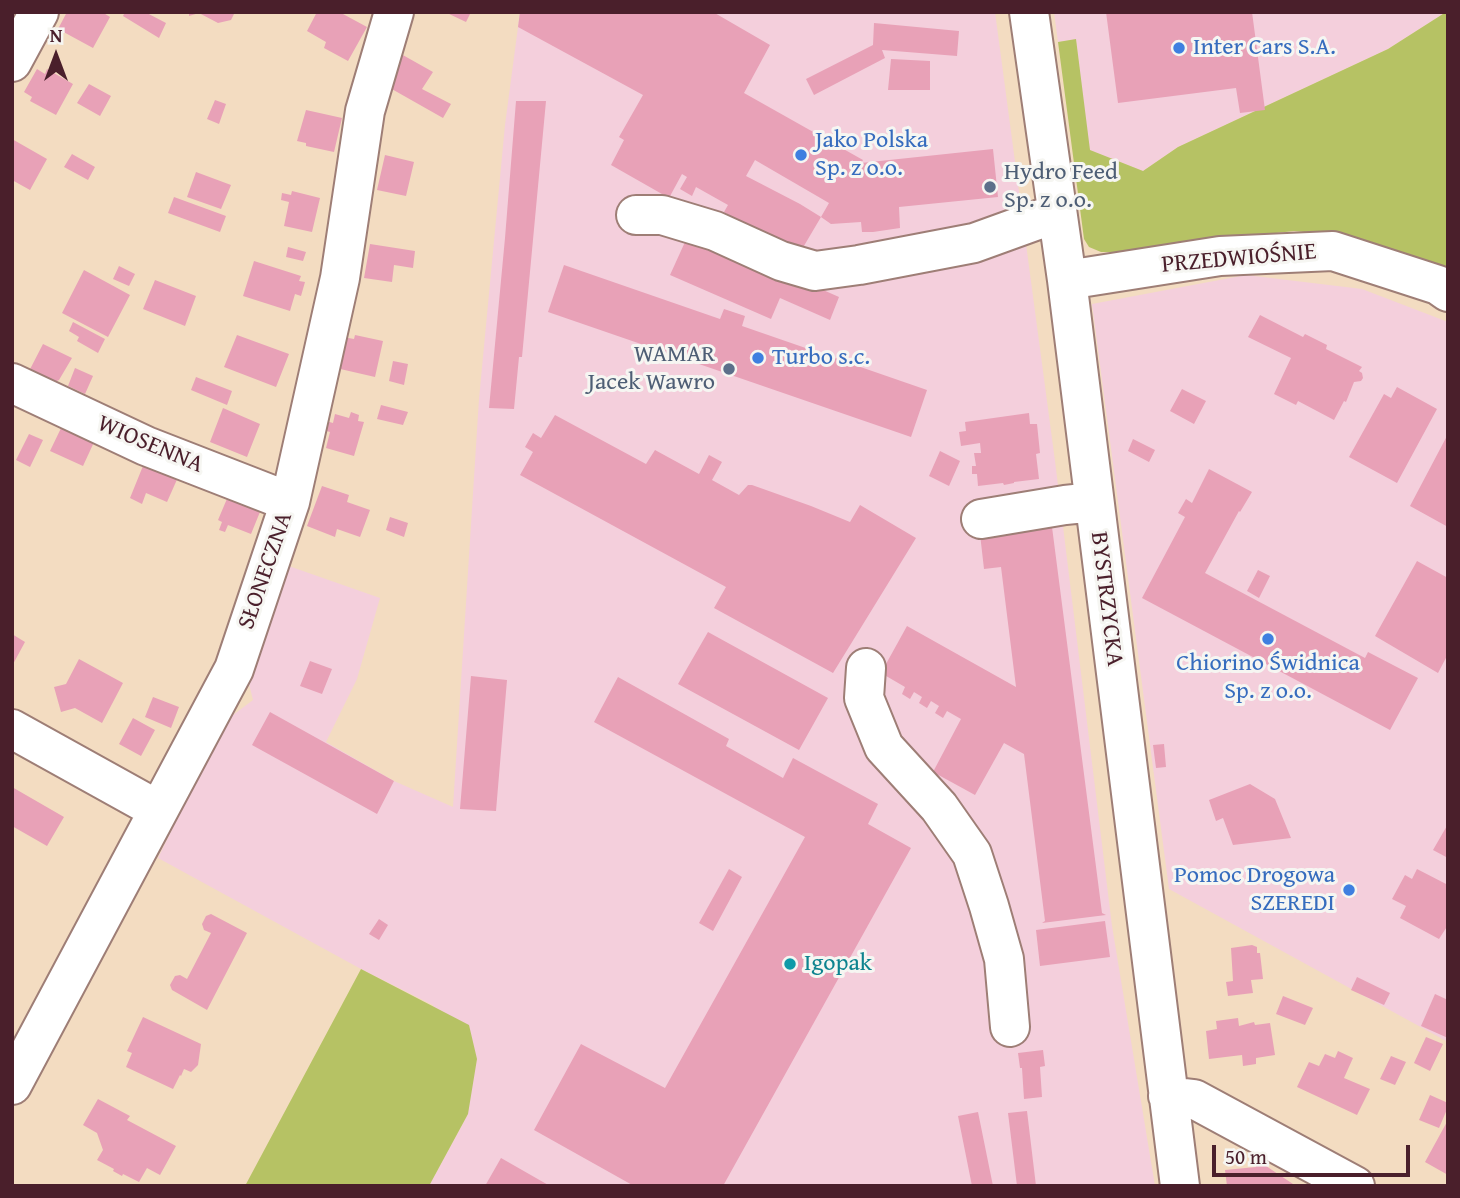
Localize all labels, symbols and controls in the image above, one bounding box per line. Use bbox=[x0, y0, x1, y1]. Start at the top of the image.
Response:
north arrow bbox=[21, 21, 91, 91]
text: N bbox=[50, 21, 62, 49]
place label: Inter Cars S.A. bbox=[1193, 34, 1336, 62]
marker: Inter Cars S.A. bbox=[1171, 40, 1187, 56]
place label: Jako Polska Sp. z o.o. bbox=[815, 127, 928, 183]
marker: Jako Polska Sp. z o.o. bbox=[793, 147, 809, 163]
place label: Hydro Feed Sp. z o.o. bbox=[1004, 159, 1118, 215]
marker: Hydro Feed Sp. z o.o. bbox=[982, 179, 998, 195]
street label: PRZEDWIOŚNIE bbox=[1160, 238, 1318, 280]
place label: WAMAR Jacek Wawro bbox=[587, 341, 715, 397]
place label: Turbo s.c. bbox=[772, 344, 870, 372]
marker: Turbo s.c. bbox=[750, 350, 766, 366]
marker: WAMAR Jacek Wawro bbox=[721, 361, 737, 377]
street label: WIOSENNA bbox=[93, 410, 207, 480]
street label: SŁONECZNA bbox=[233, 509, 299, 633]
street label: BYSTRZYCKA bbox=[1083, 530, 1129, 668]
marker: Chiorino Świdnica Sp. z o.o. bbox=[1260, 631, 1276, 647]
place label: Chiorino Świdnica Sp. z o.o. bbox=[1176, 650, 1360, 706]
place label: Pomoc Drogowa SZEREDI bbox=[1174, 862, 1335, 918]
marker: Pomoc Drogowa SZEREDI bbox=[1341, 882, 1357, 898]
place label: Igopak bbox=[804, 950, 872, 978]
marker: Igopak bbox=[782, 956, 798, 972]
scale bar bbox=[1215, 1132, 1413, 1176]
text: 50 m bbox=[1225, 1141, 1267, 1172]

